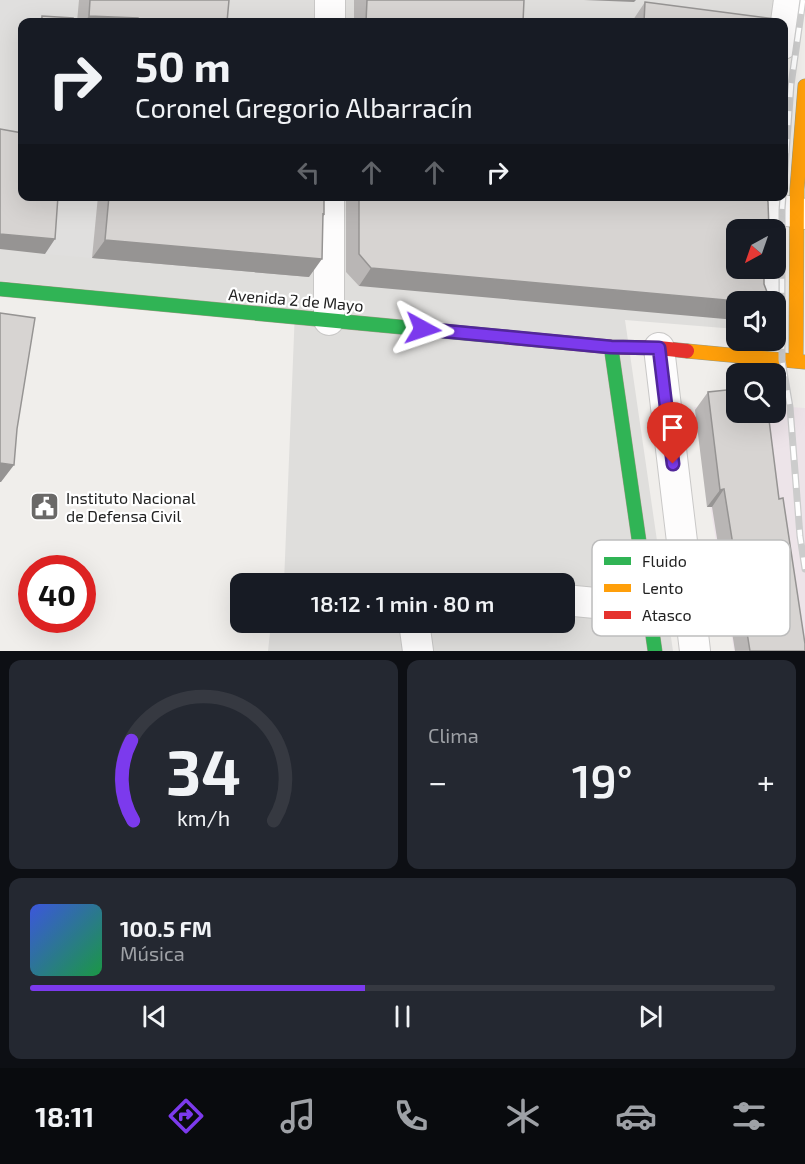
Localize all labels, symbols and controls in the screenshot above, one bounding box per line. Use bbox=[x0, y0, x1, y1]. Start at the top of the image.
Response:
text: 50 m bbox=[135, 40, 231, 90]
icon: right bbox=[36, 42, 114, 120]
text: Coronel Gregorio Albarracín bbox=[135, 91, 473, 123]
icon: left bbox=[292, 156, 325, 189]
icon: ahead bbox=[355, 156, 388, 189]
icon: ahead bbox=[418, 156, 451, 189]
icon: right bbox=[481, 156, 514, 189]
north arrow bbox=[726, 219, 786, 279]
map controls bbox=[726, 219, 786, 423]
street label: Avenida 2 de Mayo bbox=[228, 284, 364, 315]
button: sound bbox=[726, 291, 786, 351]
position arrow bbox=[391, 297, 455, 361]
button: search bbox=[726, 363, 786, 423]
pin bbox=[647, 402, 698, 464]
icon: arrive bbox=[656, 411, 689, 444]
place label: Instituto Nacional de Defensa Civil bbox=[66, 488, 196, 525]
public building icon: Instituto Nacional de Defensa Civil bbox=[29, 491, 61, 523]
legend bbox=[592, 540, 790, 636]
text: Fluido bbox=[642, 551, 687, 570]
speed limit sign: 40 bbox=[18, 555, 96, 633]
text: Lento bbox=[642, 578, 683, 597]
text: 18:12 · 1 min · 80 m bbox=[311, 590, 494, 616]
text: Atasco bbox=[642, 605, 692, 624]
text: Clima bbox=[428, 723, 479, 747]
text: 34 bbox=[166, 733, 241, 808]
text: 19° bbox=[572, 753, 632, 807]
text: − bbox=[428, 761, 447, 801]
text: + bbox=[757, 761, 775, 801]
text: km/h bbox=[177, 806, 230, 831]
text: 100.5 FM bbox=[120, 915, 212, 941]
text: Música bbox=[120, 941, 185, 965]
icon: previous bbox=[138, 1000, 171, 1033]
icon: pause bbox=[386, 1000, 419, 1033]
icon: next bbox=[634, 1000, 667, 1033]
icon: directions bbox=[165, 1095, 207, 1137]
icon: music bbox=[277, 1095, 319, 1137]
icon: phone bbox=[390, 1095, 432, 1137]
icon: climate bbox=[502, 1095, 544, 1137]
icon: car bbox=[615, 1095, 657, 1137]
icon: filters bbox=[728, 1095, 770, 1137]
text: 18:11 bbox=[35, 1100, 94, 1132]

